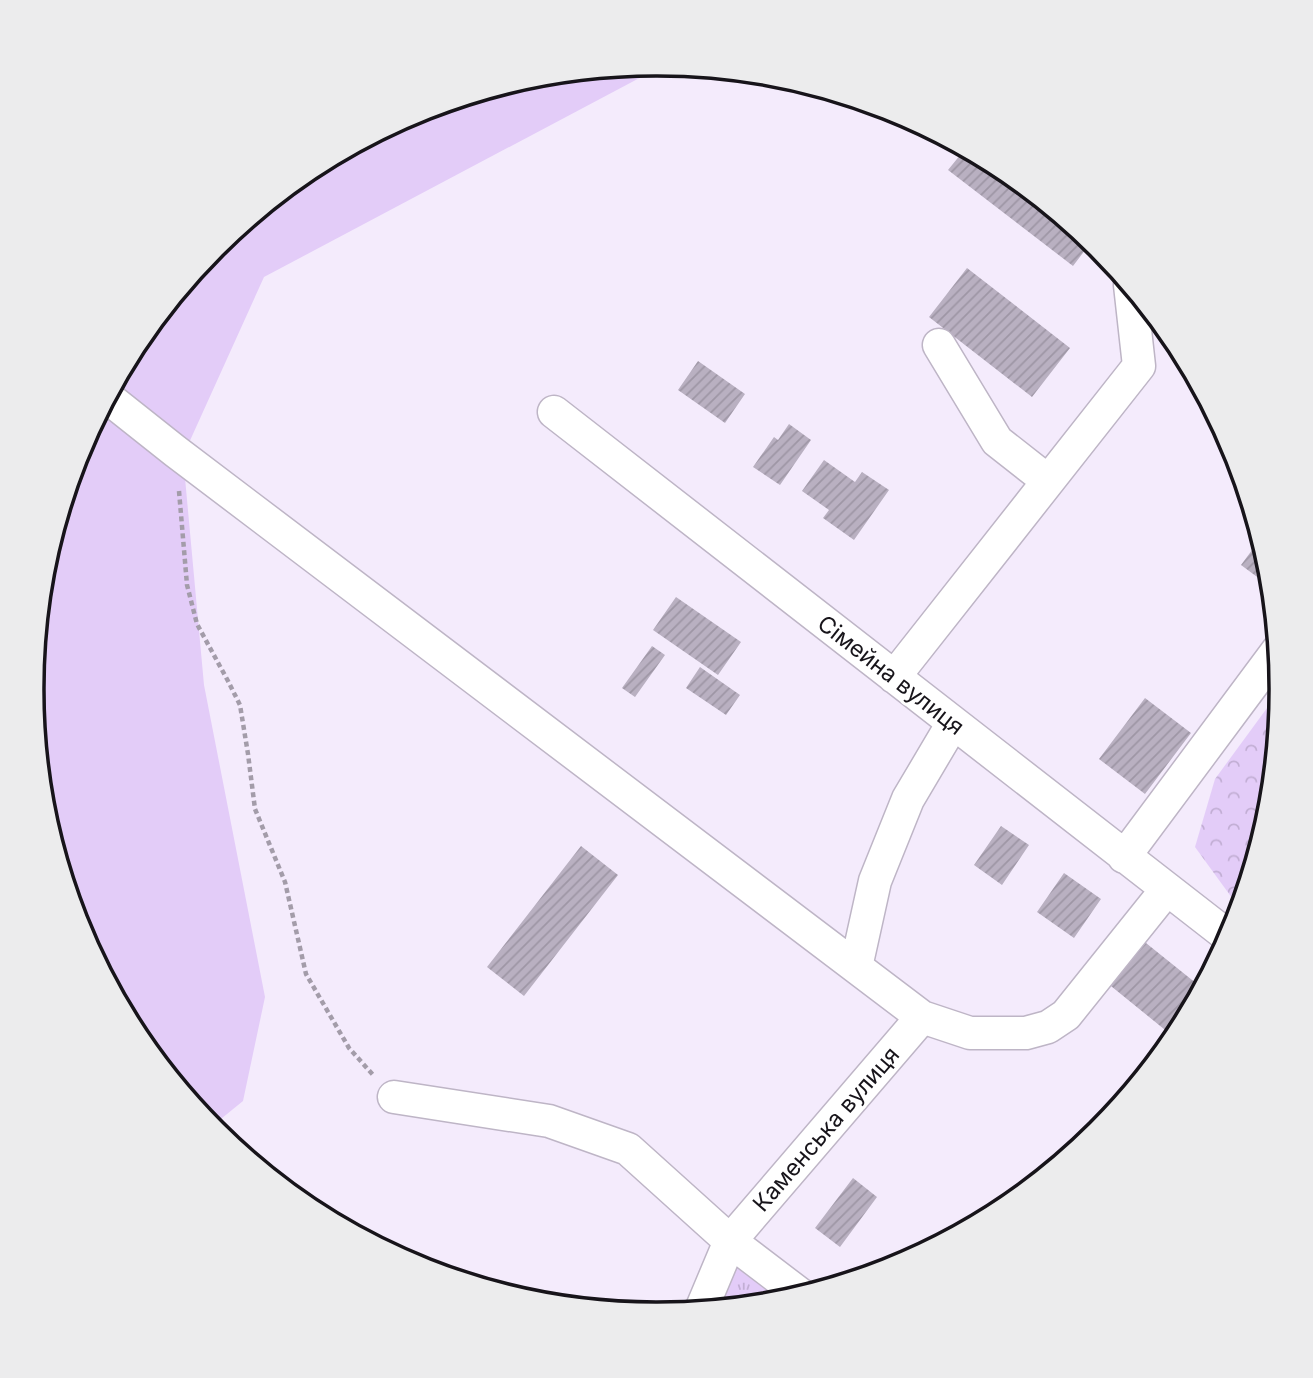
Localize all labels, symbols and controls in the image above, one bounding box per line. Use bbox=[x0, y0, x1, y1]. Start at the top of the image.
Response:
street label: Сімейна вулиця bbox=[812, 609, 970, 741]
street label: Каменська вулиця bbox=[747, 1041, 905, 1217]

